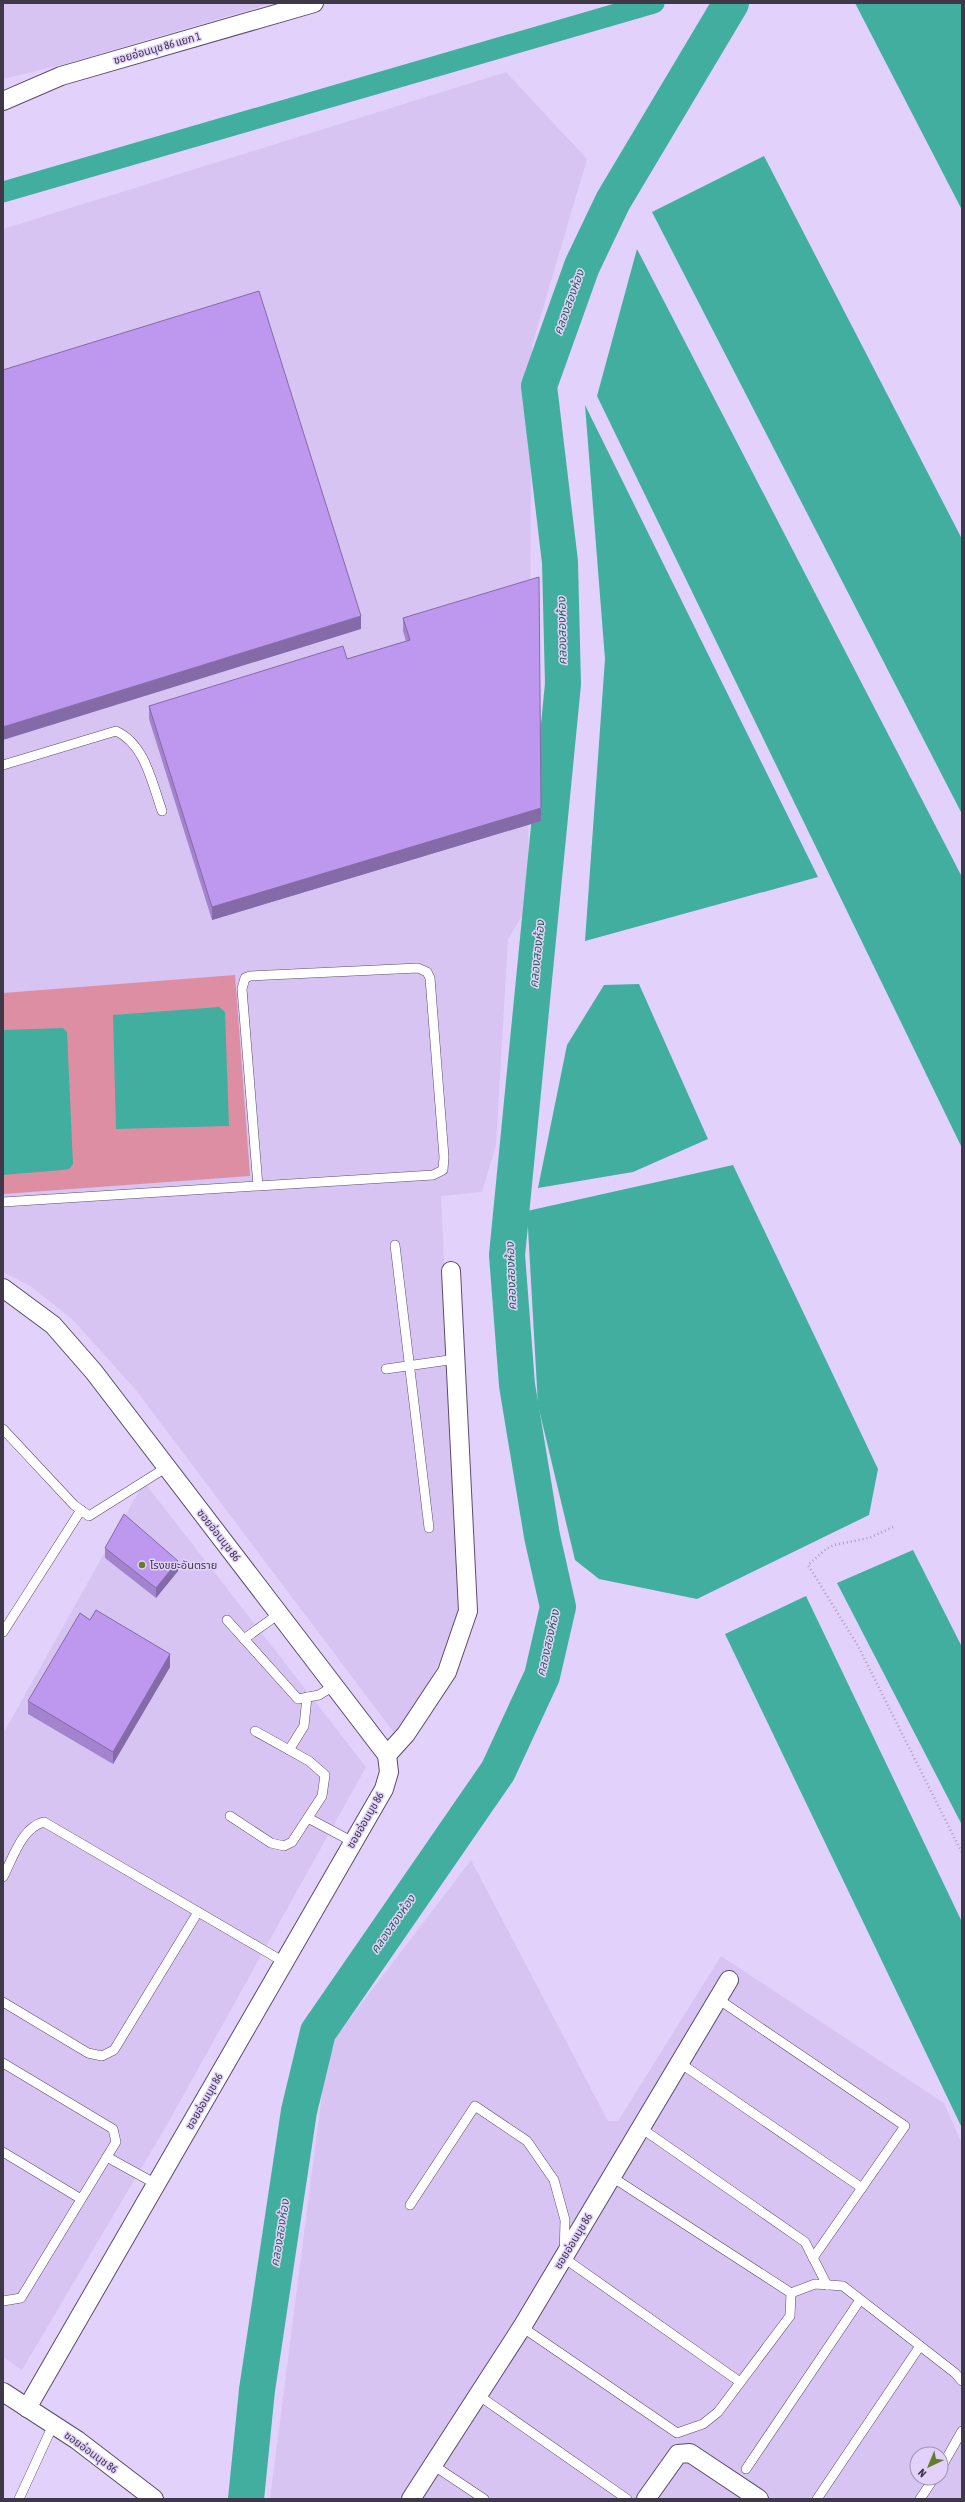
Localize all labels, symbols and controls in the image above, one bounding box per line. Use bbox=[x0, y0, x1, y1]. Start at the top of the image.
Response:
street label: ซอยอ่อนนุช 86 แยก 1 bbox=[112, 30, 202, 67]
water label: คลองสองห้อง bbox=[551, 267, 587, 336]
water label: คลองสองห้อง bbox=[554, 596, 570, 665]
water label: คลองสองห้อง bbox=[526, 919, 548, 989]
water label: คลองสองห้อง bbox=[503, 1241, 519, 1310]
street label: ซอยอ่อนนุช 86 bbox=[194, 1506, 243, 1564]
place label: โรงขยะอันตราย bbox=[150, 1559, 217, 1571]
marker: โรงขยะอันตราย bbox=[137, 1560, 147, 1570]
water label: คลองสองห้อง bbox=[534, 1608, 563, 1678]
street label: ซอยอ่อนนุช 86 bbox=[344, 1790, 387, 1851]
water label: คลองสองห้อง bbox=[368, 1892, 419, 1956]
street label: ซอยอ่อนนุช 86 bbox=[183, 2071, 226, 2132]
water label: คลองสองห้อง bbox=[268, 2198, 292, 2268]
street label: ซอยอ่อนนุช 86 bbox=[552, 2211, 595, 2272]
street label: ซอยอ่อนนุช 86 bbox=[61, 2429, 120, 2476]
north arrow bbox=[909, 2446, 949, 2486]
text: N bbox=[916, 2467, 929, 2480]

